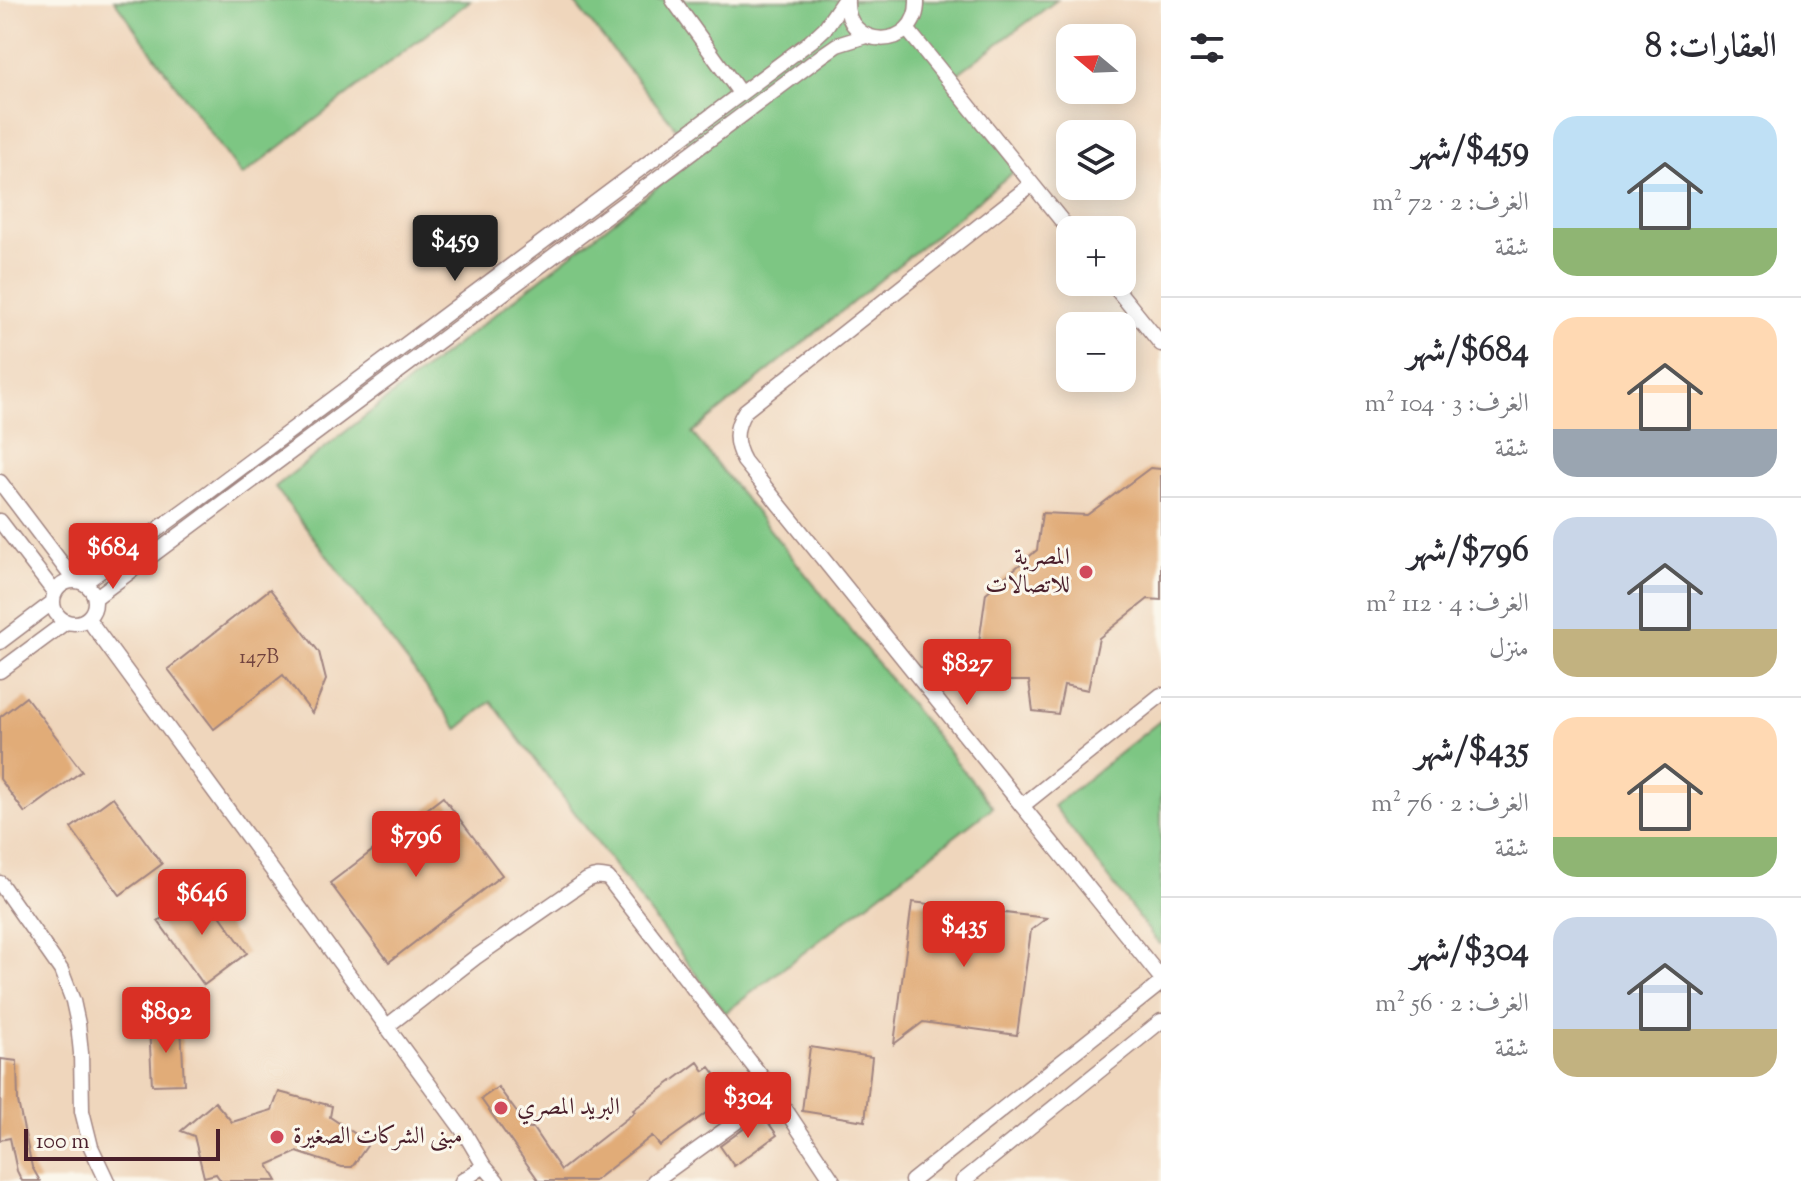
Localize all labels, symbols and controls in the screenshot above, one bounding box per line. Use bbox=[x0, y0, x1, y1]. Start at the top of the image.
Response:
text: العقارات: 8 bbox=[1645, 23, 1777, 72]
north arrow bbox=[1056, 24, 1136, 104]
map controls bbox=[1056, 24, 1136, 392]
icon: filters bbox=[1185, 26, 1229, 70]
button: layers bbox=[1056, 120, 1136, 200]
text: $459/شهر bbox=[1412, 126, 1529, 175]
icon: home bbox=[1617, 148, 1713, 244]
text: الغرف: 2 · 72 m² bbox=[1372, 185, 1529, 222]
pin: $459 bbox=[408, 215, 502, 283]
button: + bbox=[1056, 216, 1136, 296]
text: $459 bbox=[431, 222, 479, 259]
text: شقة bbox=[1495, 230, 1529, 267]
button: − bbox=[1056, 312, 1136, 392]
text: $684/شهر bbox=[1407, 327, 1529, 376]
icon: home bbox=[1617, 349, 1713, 445]
text: الغرف: 3 · 104 m² bbox=[1364, 386, 1529, 423]
text: شقة bbox=[1495, 431, 1529, 468]
pin: $684 bbox=[66, 523, 160, 591]
text: $796/شهر bbox=[1408, 527, 1529, 576]
text: $684 bbox=[87, 530, 139, 567]
place label: المصرية للاتصالات bbox=[985, 541, 1070, 603]
icon: home bbox=[1617, 549, 1713, 645]
marker: المصرية للاتصالات bbox=[1077, 563, 1095, 581]
text: الغرف: 4 · 112 m² bbox=[1366, 586, 1529, 623]
text: منزل bbox=[1489, 631, 1529, 668]
pin: $827 bbox=[920, 639, 1014, 707]
house number: 147B bbox=[239, 644, 279, 673]
text: $827 bbox=[941, 646, 993, 683]
text: $435/شهر bbox=[1415, 727, 1529, 776]
icon: home bbox=[1617, 749, 1713, 845]
text: الغرف: 2 · 76 m² bbox=[1371, 786, 1529, 823]
pin: $796 bbox=[369, 811, 463, 879]
text: $796 bbox=[390, 818, 442, 855]
text: شقة bbox=[1495, 831, 1529, 868]
pin: $646 bbox=[155, 869, 249, 937]
text: $646 bbox=[176, 876, 228, 913]
pin: $435 bbox=[917, 901, 1011, 969]
text: $435 bbox=[941, 908, 987, 945]
text: $304/شهر bbox=[1411, 927, 1529, 976]
icon: home bbox=[1617, 949, 1713, 1045]
text: الغرف: 2 · 56 m² bbox=[1375, 986, 1529, 1023]
pin: $892 bbox=[119, 987, 213, 1055]
text: $892 bbox=[140, 994, 192, 1031]
text: شقة bbox=[1495, 1031, 1529, 1068]
pin: $304 bbox=[701, 1072, 795, 1140]
text: $304 bbox=[723, 1079, 773, 1116]
place label: البريد المصري bbox=[517, 1091, 620, 1125]
marker: البريد المصري bbox=[492, 1099, 510, 1117]
place label: مبنى الشركات الصغيرة bbox=[293, 1120, 463, 1154]
scale bar bbox=[24, 1125, 220, 1161]
text: 100 m bbox=[36, 1127, 89, 1159]
marker: مبنى الشركات الصغيرة bbox=[268, 1128, 286, 1146]

